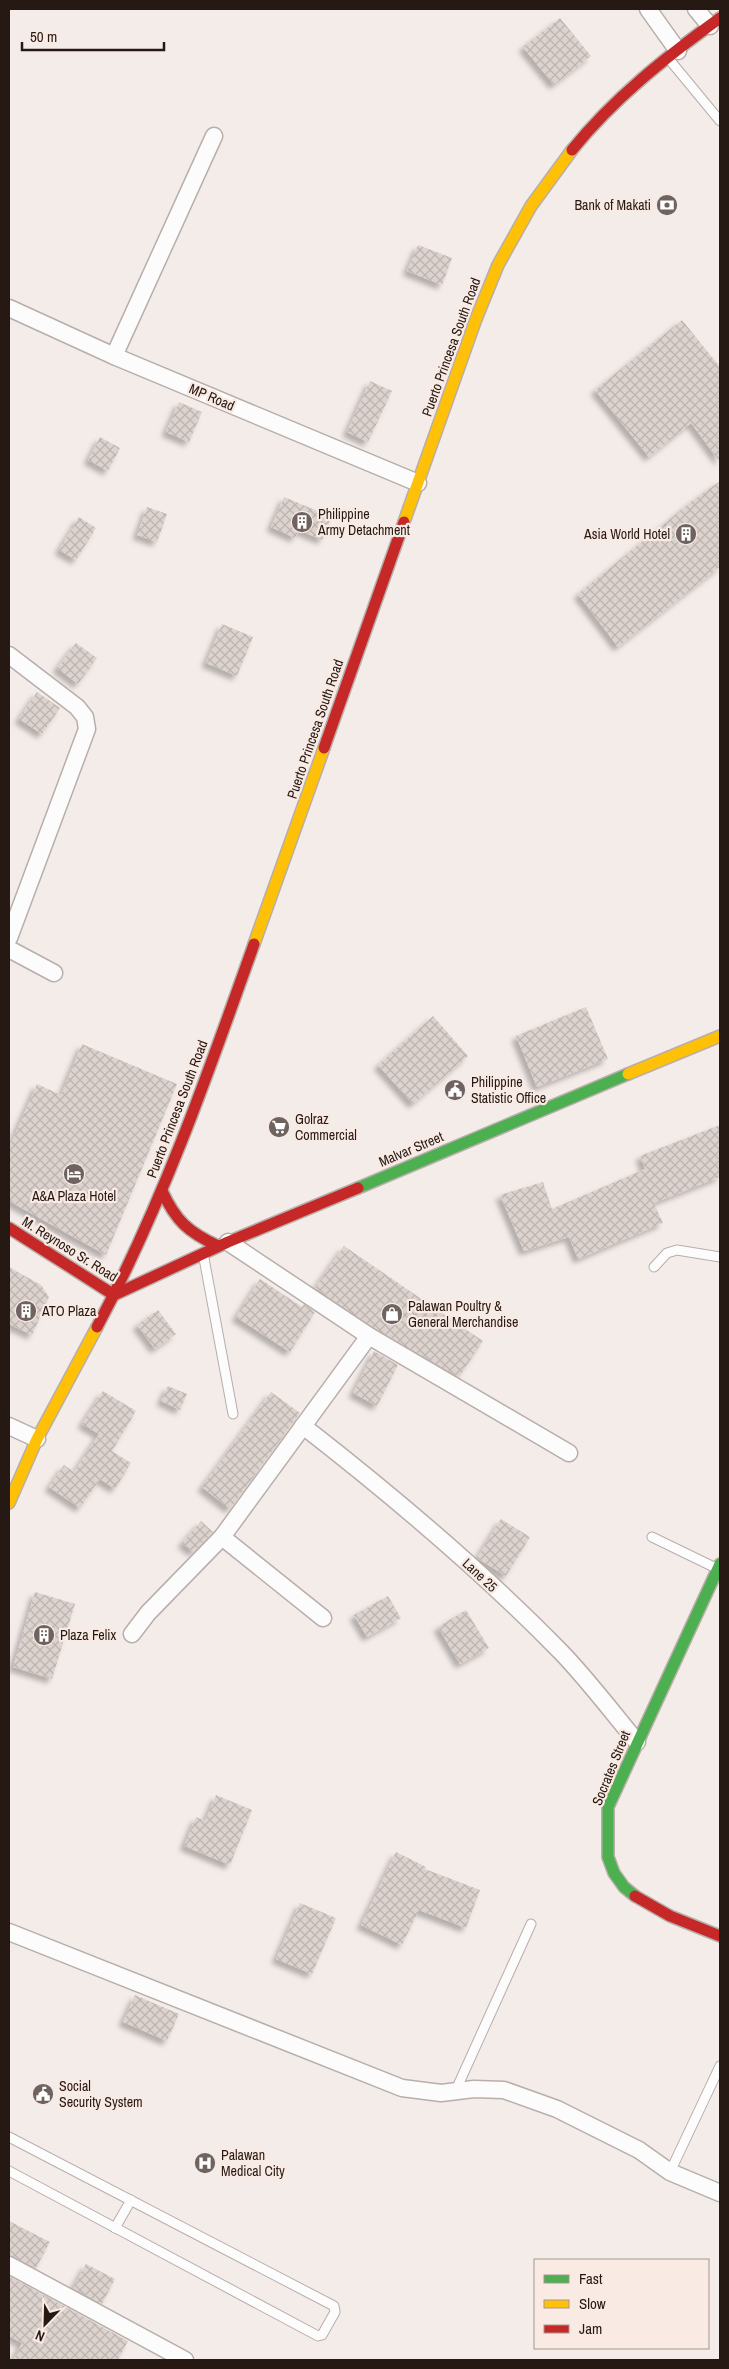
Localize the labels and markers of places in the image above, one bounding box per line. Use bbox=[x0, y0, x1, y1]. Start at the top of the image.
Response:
bank icon: Bank of Makati bbox=[655, 193, 679, 217]
place label: Bank of Makati bbox=[574, 196, 651, 214]
place label: Philippine Army Detachment bbox=[317, 505, 410, 539]
building icon: Philippine Army Detachment bbox=[290, 510, 314, 534]
building icon: Asia World Hotel bbox=[674, 522, 698, 546]
place label: Asia World Hotel bbox=[583, 525, 670, 543]
place label: Philippine Statistic Office bbox=[471, 1073, 546, 1107]
public building icon: Philippine Statistic Office bbox=[443, 1078, 467, 1102]
place label: Golraz Commercial bbox=[295, 1110, 357, 1144]
supermarket icon: Golraz Commercial bbox=[267, 1115, 291, 1139]
hotel icon: A&A Plaza Hotel bbox=[62, 1162, 86, 1186]
place label: A&A Plaza Hotel bbox=[31, 1187, 116, 1205]
place label: Palawan Poultry & General Merchandise bbox=[408, 1297, 518, 1331]
building icon: ATO Plaza bbox=[14, 1299, 38, 1323]
place label: ATO Plaza bbox=[41, 1302, 97, 1320]
shop icon: Palawan Poultry & General Merchandise bbox=[380, 1302, 404, 1326]
building icon: Plaza Felix bbox=[32, 1623, 56, 1647]
place label: Plaza Felix bbox=[60, 1626, 116, 1644]
place label: Social Security System bbox=[59, 2077, 143, 2111]
public building icon: Social Security System bbox=[31, 2082, 55, 2106]
place label: Palawan Medical City bbox=[221, 2146, 285, 2180]
hospital icon: Palawan Medical City bbox=[193, 2151, 217, 2175]

